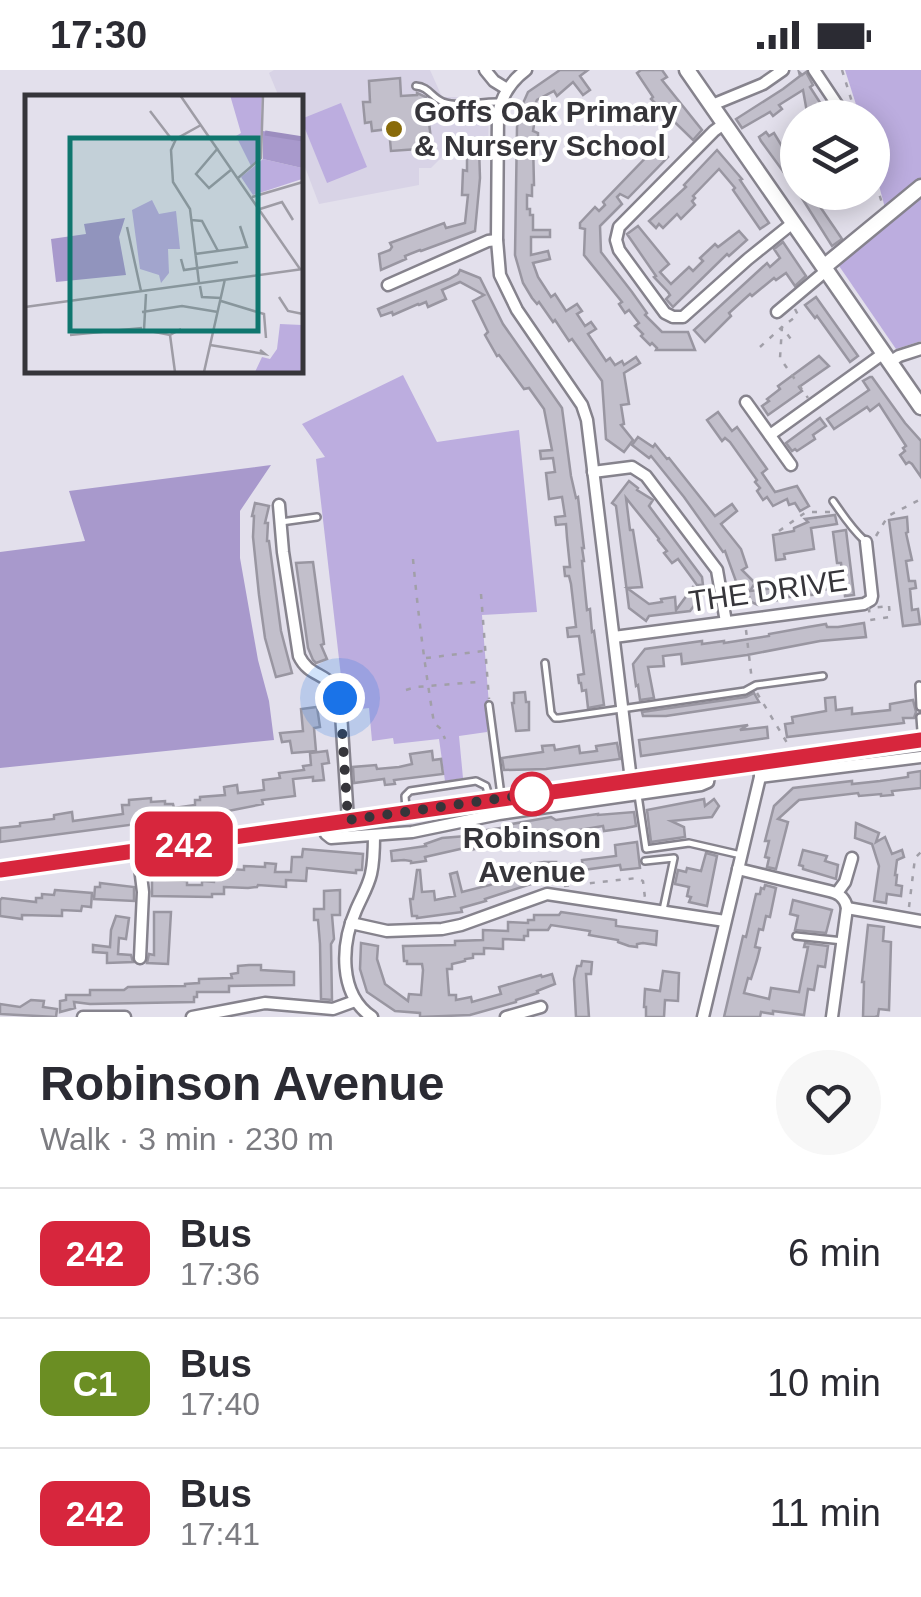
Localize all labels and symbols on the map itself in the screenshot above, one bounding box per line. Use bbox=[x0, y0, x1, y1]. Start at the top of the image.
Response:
inset map bbox=[25, 95, 302, 372]
place label: Goffs Oak Primary & Nursery School bbox=[414, 95, 678, 162]
marker: Goffs Oak Primary & Nursery School bbox=[383, 118, 405, 140]
street label: THE DRIVE bbox=[686, 563, 849, 618]
your location bbox=[315, 673, 365, 723]
marker: Robinson Avenue bbox=[511, 773, 553, 815]
line badge: 242 bbox=[126, 812, 242, 876]
place label: Robinson Avenue bbox=[463, 821, 601, 888]

